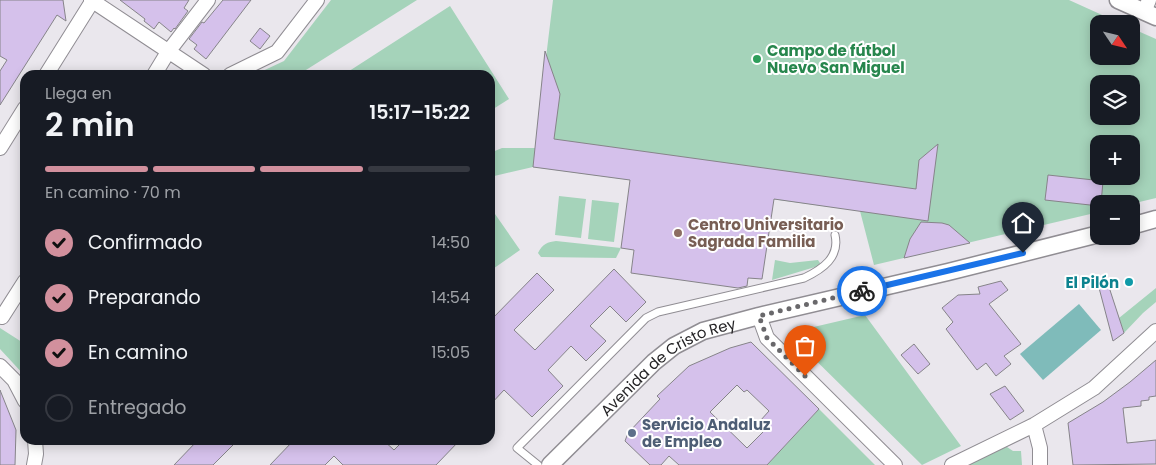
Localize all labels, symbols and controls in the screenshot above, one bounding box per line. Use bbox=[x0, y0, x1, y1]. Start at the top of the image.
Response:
north arrow bbox=[1090, 15, 1140, 65]
map controls bbox=[1090, 15, 1140, 245]
place label: Campo de fútbol Nuevo San Miguel bbox=[767, 40, 905, 78]
marker: Campo de fútbol Nuevo San Miguel bbox=[751, 53, 763, 65]
button: layers bbox=[1090, 75, 1140, 125]
text: Llega en bbox=[45, 82, 112, 105]
text: 15:17–15:22 bbox=[369, 99, 470, 126]
text: 2 min bbox=[45, 102, 135, 147]
button: + bbox=[1090, 135, 1140, 185]
text: En camino · 70 m bbox=[45, 181, 181, 204]
button: − bbox=[1090, 195, 1140, 245]
pin bbox=[1002, 202, 1044, 253]
icon: home bbox=[1009, 209, 1037, 237]
place label: Centro Universitario Sagrada Familia bbox=[688, 214, 844, 252]
marker: Centro Universitario Sagrada Familia bbox=[672, 227, 684, 239]
icon: check bbox=[45, 229, 73, 257]
text: Confirmado bbox=[88, 229, 202, 256]
text: 14:50 bbox=[431, 231, 470, 254]
courier bbox=[837, 266, 887, 316]
place label: El Pilón bbox=[1065, 272, 1119, 293]
marker: El Pilón bbox=[1123, 276, 1135, 288]
icon: bike bbox=[848, 277, 876, 305]
icon: check bbox=[45, 284, 73, 312]
text: Preparando bbox=[88, 284, 201, 311]
text: 14:54 bbox=[431, 286, 470, 309]
street label: Avenida de Cristo Rey bbox=[595, 312, 738, 420]
pin bbox=[784, 325, 826, 376]
icon: bag bbox=[791, 332, 819, 360]
icon: check bbox=[45, 339, 73, 367]
text: En camino bbox=[88, 339, 188, 366]
text: 15:05 bbox=[431, 341, 470, 364]
text: Entregado bbox=[88, 394, 186, 421]
place label: Servicio Andaluz de Empleo bbox=[642, 414, 770, 452]
marker: Servicio Andaluz de Empleo bbox=[626, 427, 638, 439]

